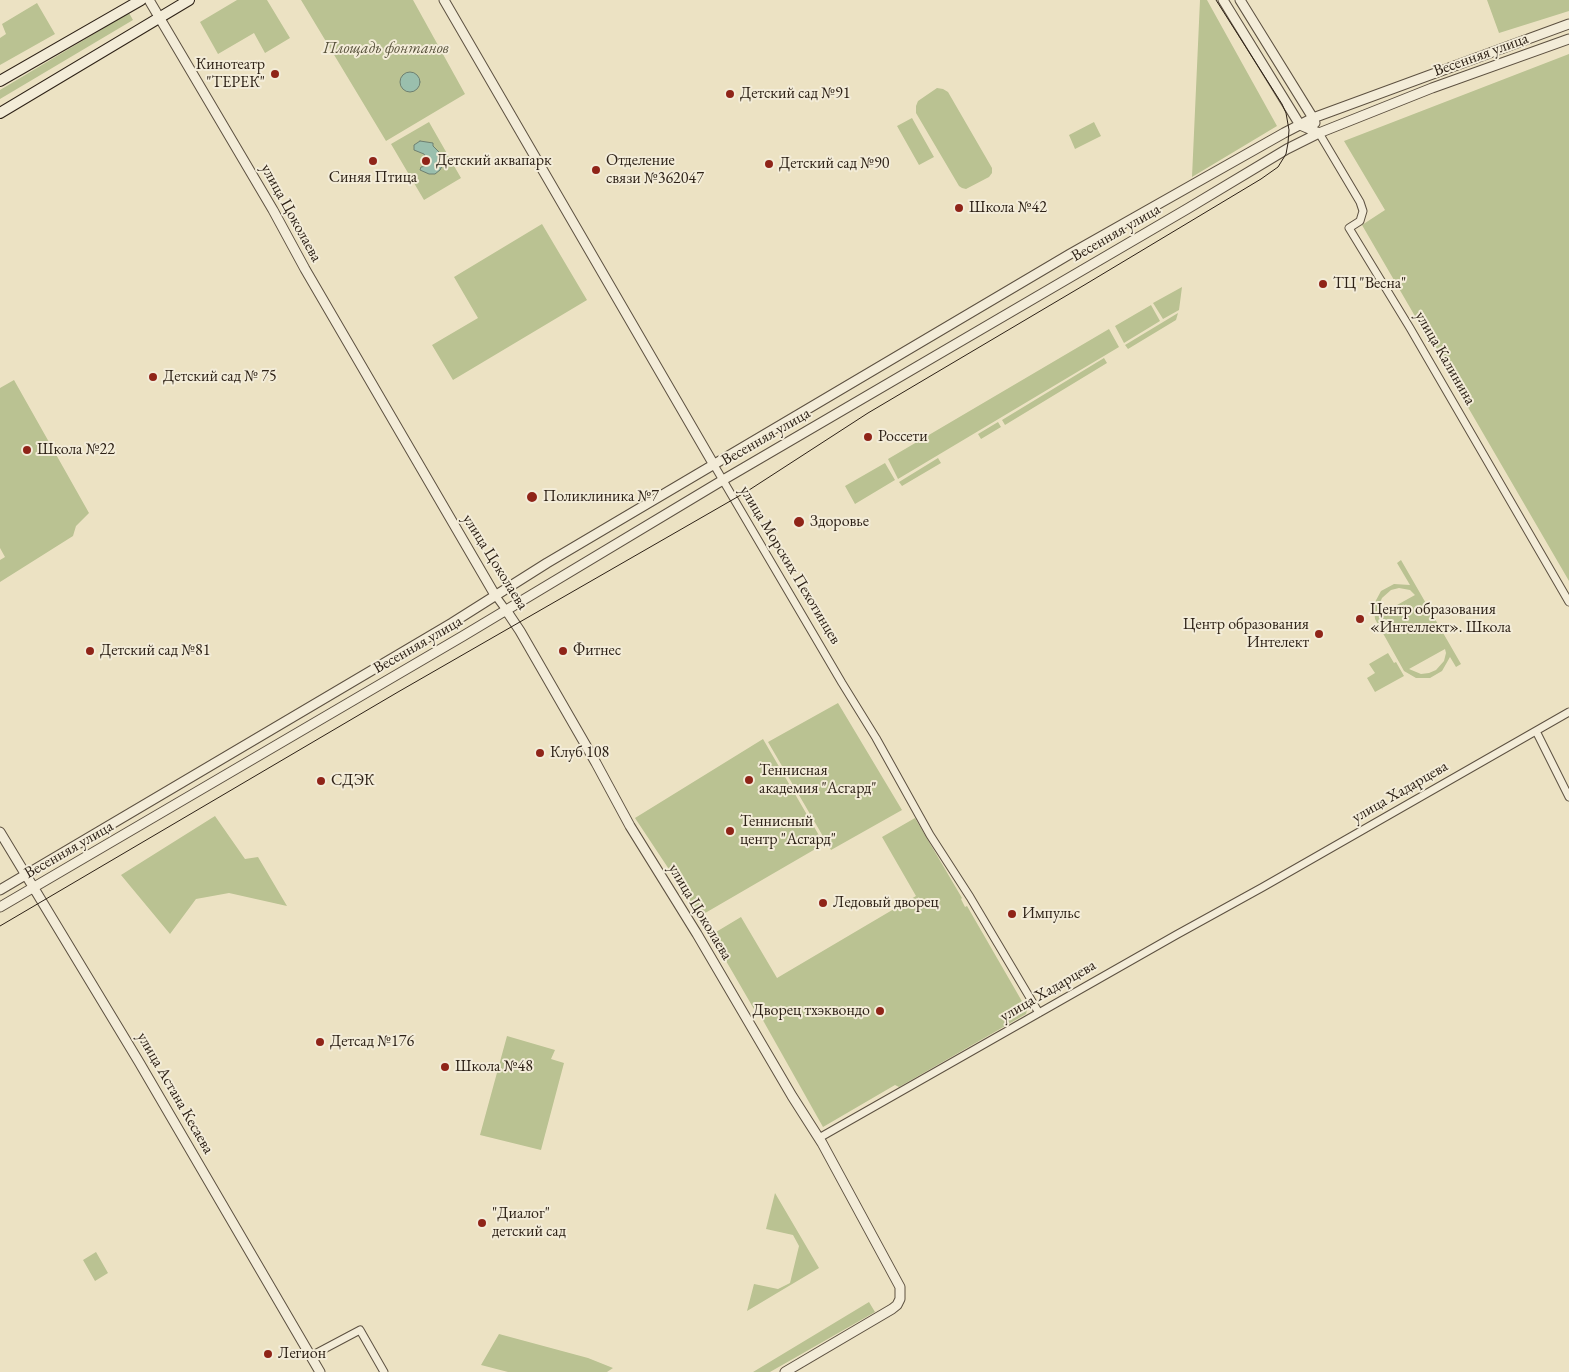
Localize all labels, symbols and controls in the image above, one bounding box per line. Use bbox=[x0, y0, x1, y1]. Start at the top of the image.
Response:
street label: Весенняя улица bbox=[1431, 29, 1531, 81]
park label: Площадь фонтанов bbox=[323, 39, 449, 59]
place label: Кинотеатр "ТЕРЕК" bbox=[196, 55, 265, 93]
marker: Кинотеатр "ТЕРЕК" bbox=[269, 68, 281, 80]
place label: Детский сад №91 bbox=[740, 84, 850, 104]
marker: Детский сад №91 bbox=[724, 88, 736, 100]
place label: Детский аквапарк bbox=[436, 151, 552, 171]
place label: Отделение связи №362047 bbox=[606, 151, 704, 189]
place label: Детский сад №90 bbox=[779, 154, 889, 174]
marker: Синяя Птица bbox=[367, 155, 379, 167]
marker: Детский аквапарк bbox=[420, 155, 432, 167]
marker: Детский сад №90 bbox=[763, 158, 775, 170]
street label: улица Цоколаева bbox=[256, 161, 326, 265]
marker: Отделение связи №362047 bbox=[590, 164, 602, 176]
place label: Синяя Птица bbox=[329, 168, 417, 188]
place label: Школа №42 bbox=[969, 198, 1047, 218]
street label: Весенняя улица bbox=[1068, 200, 1164, 266]
marker: Школа №42 bbox=[953, 202, 965, 214]
place label: ТЦ "Весна" bbox=[1333, 274, 1406, 294]
marker: ТЦ "Весна" bbox=[1317, 278, 1329, 290]
street label: улица Калинина bbox=[1410, 308, 1480, 408]
place label: Детский сад № 75 bbox=[163, 367, 277, 387]
marker: Детский сад № 75 bbox=[147, 371, 159, 383]
street label: Весенняя улица bbox=[718, 404, 814, 470]
place label: Россети bbox=[878, 427, 928, 447]
marker: Россети bbox=[862, 431, 874, 443]
place label: Школа №22 bbox=[37, 440, 115, 460]
marker: Школа №22 bbox=[21, 444, 33, 456]
street label: улица Морских Пехотинцев bbox=[735, 482, 845, 648]
place label: Поликлиника №7 bbox=[543, 487, 659, 507]
marker: Поликлиника №7 bbox=[525, 490, 539, 504]
street label: улица Цоколаева bbox=[458, 511, 532, 613]
place label: Здоровье bbox=[810, 512, 869, 532]
marker: Здоровье bbox=[792, 515, 806, 529]
place label: Центр образования «Интеллект». Школа bbox=[1370, 600, 1511, 638]
street label: Весенняя улица bbox=[370, 612, 466, 678]
marker: Центр образования «Интеллект». Школа bbox=[1354, 613, 1366, 625]
place label: Центр образования Интелект bbox=[1183, 615, 1309, 653]
marker: Центр образования Интелект bbox=[1313, 628, 1325, 640]
place label: Детский сад №81 bbox=[100, 641, 210, 661]
place label: Фитнес bbox=[573, 641, 621, 661]
marker: Детский сад №81 bbox=[84, 645, 96, 657]
marker: Фитнес bbox=[557, 645, 569, 657]
place label: Клуб 108 bbox=[550, 743, 609, 763]
marker: Клуб 108 bbox=[534, 747, 546, 759]
street label: улица Хадарцева bbox=[1348, 757, 1452, 827]
place label: Теннисная академия "Асгард" bbox=[759, 761, 877, 799]
place label: СДЭК bbox=[331, 771, 375, 791]
marker: Теннисная академия "Асгард" bbox=[743, 774, 755, 786]
marker: СДЭК bbox=[315, 775, 327, 787]
place label: Теннисный центр "Асгард" bbox=[740, 812, 836, 850]
street label: Весенняя улица bbox=[21, 817, 117, 883]
marker: Теннисный центр "Асгард" bbox=[724, 825, 736, 837]
street label: улица Цоколаева bbox=[664, 860, 736, 964]
place label: Ледовый дворец bbox=[833, 893, 939, 913]
marker: Ледовый дворец bbox=[817, 897, 829, 909]
place label: Импульс bbox=[1022, 904, 1080, 924]
marker: Импульс bbox=[1006, 908, 1018, 920]
street label: улица Хадарцева bbox=[996, 956, 1100, 1026]
place label: Дворец тхэквондо bbox=[752, 1001, 870, 1021]
marker: Дворец тхэквондо bbox=[874, 1005, 886, 1017]
street label: улица Астана Кесаева bbox=[132, 1029, 218, 1157]
place label: Детсад №176 bbox=[330, 1032, 414, 1052]
marker: Детсад №176 bbox=[314, 1036, 326, 1048]
place label: Школа №48 bbox=[455, 1057, 533, 1077]
marker: Школа №48 bbox=[439, 1061, 451, 1073]
place label: "Диалог" детский сад bbox=[492, 1204, 566, 1242]
marker: "Диалог" детский сад bbox=[476, 1217, 488, 1229]
place label: Легион bbox=[278, 1344, 326, 1364]
marker: Легион bbox=[262, 1348, 274, 1360]

